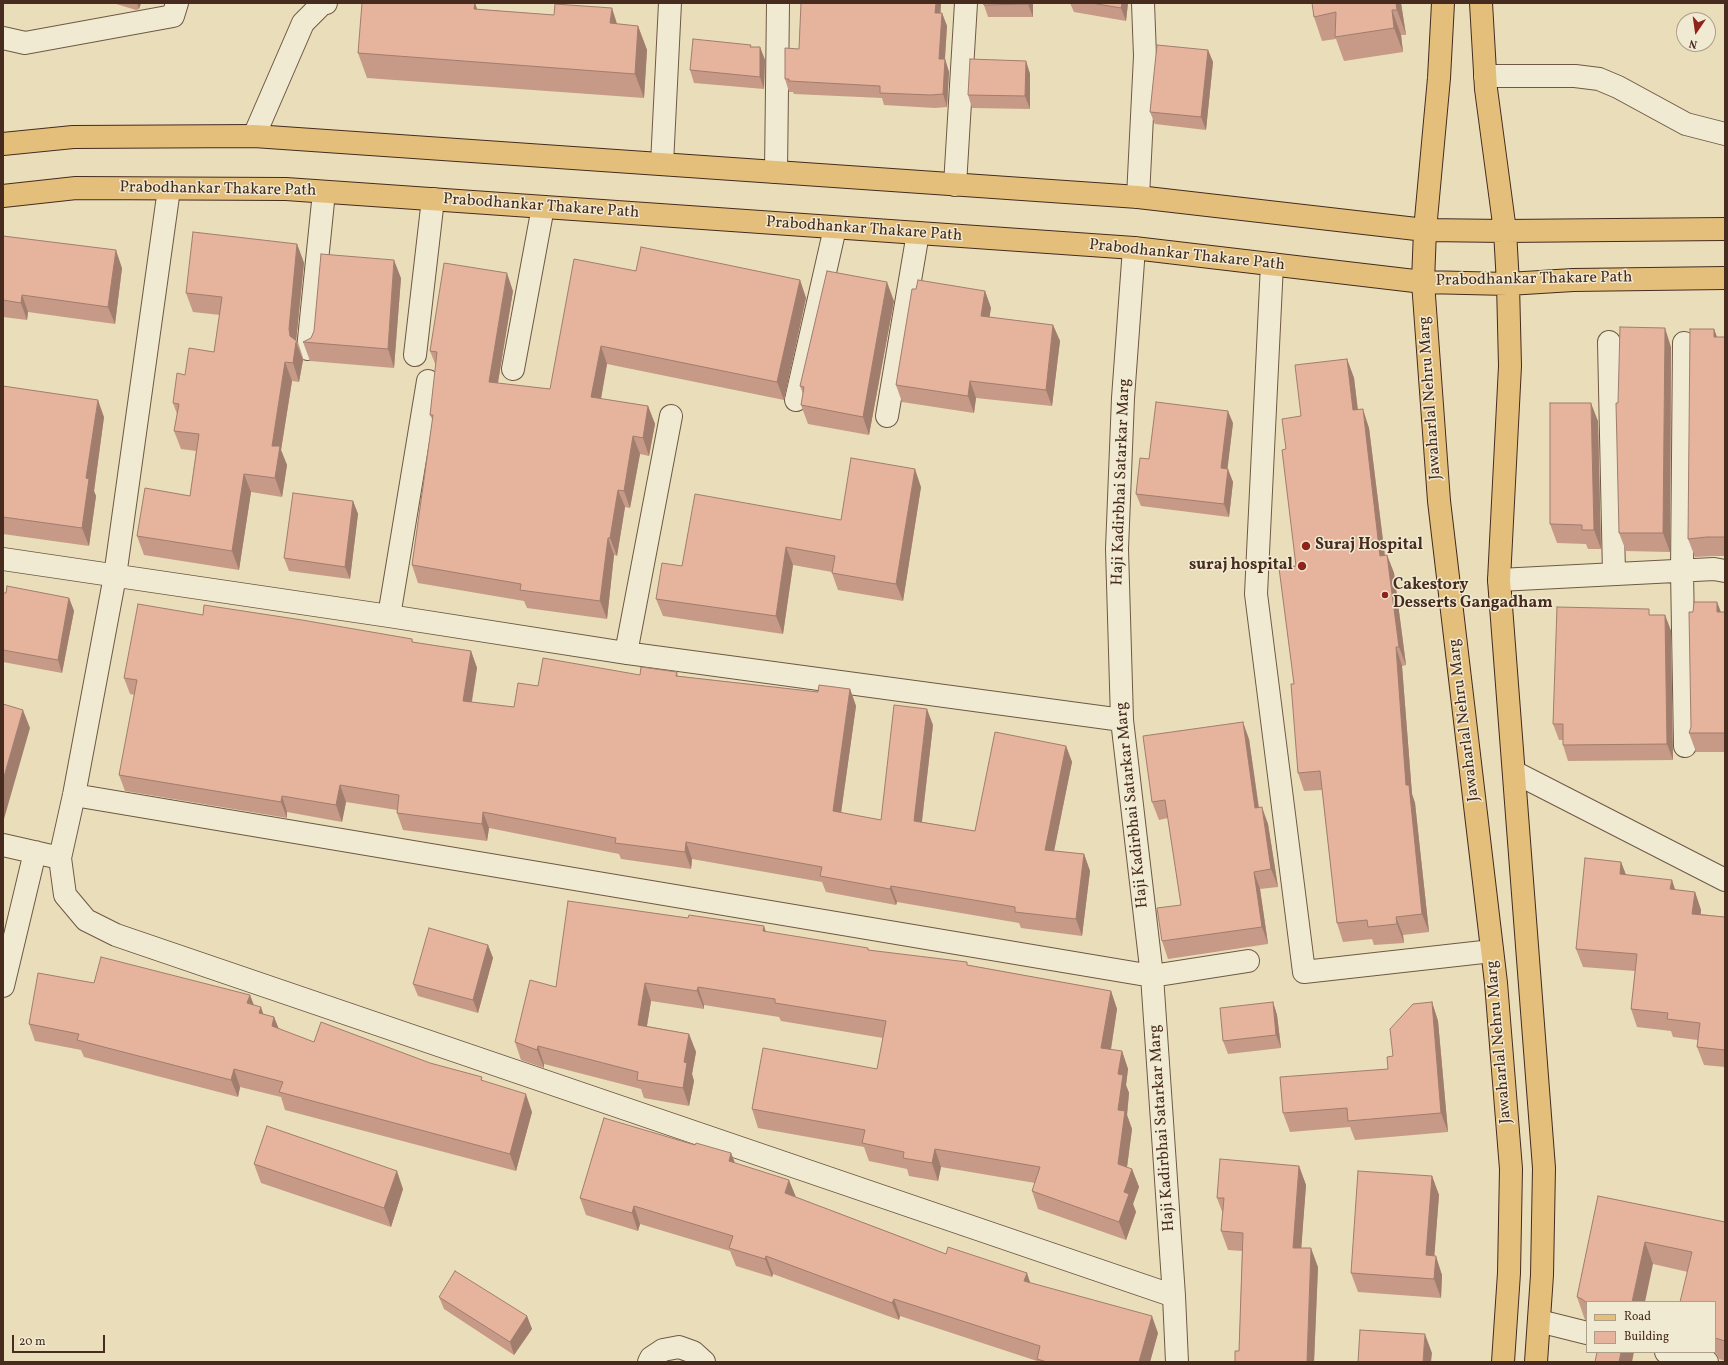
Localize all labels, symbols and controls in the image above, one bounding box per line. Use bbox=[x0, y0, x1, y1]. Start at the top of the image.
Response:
north arrow bbox=[1676, 12, 1716, 52]
text: N bbox=[1688, 35, 1699, 51]
street label: Prabodhankar Thakare Path bbox=[119, 179, 317, 201]
street label: Prabodhankar Thakare Path bbox=[442, 191, 640, 223]
street label: Prabodhankar Thakare Path bbox=[765, 214, 963, 246]
street label: Prabodhankar Thakare Path bbox=[1088, 236, 1286, 276]
street label: Prabodhankar Thakare Path bbox=[1435, 269, 1633, 291]
street label: Jawaharlal Nehru Marg bbox=[1416, 316, 1446, 480]
street label: Haji Kadirbhai Satarkar Marg bbox=[1109, 378, 1135, 586]
place label: Suraj Hospital bbox=[1315, 536, 1423, 556]
marker: Suraj Hospital bbox=[1300, 540, 1312, 552]
place label: suraj hospital bbox=[1189, 556, 1293, 576]
marker: suraj hospital bbox=[1296, 560, 1308, 572]
place label: Cakestory Desserts Gangadham bbox=[1393, 576, 1553, 614]
marker: Cakestory Desserts Gangadham bbox=[1380, 590, 1390, 600]
street label: Jawaharlal Nehru Marg bbox=[1445, 638, 1485, 802]
street label: Haji Kadirbhai Satarkar Marg bbox=[1113, 701, 1153, 909]
street label: Jawaharlal Nehru Marg bbox=[1483, 960, 1517, 1124]
street label: Haji Kadirbhai Satarkar Marg bbox=[1146, 1024, 1180, 1232]
legend bbox=[1586, 1301, 1716, 1353]
text: Road bbox=[1624, 1309, 1651, 1325]
scale bar bbox=[14, 1327, 107, 1353]
text: Building bbox=[1624, 1329, 1669, 1345]
text: 20 m bbox=[19, 1334, 46, 1350]

